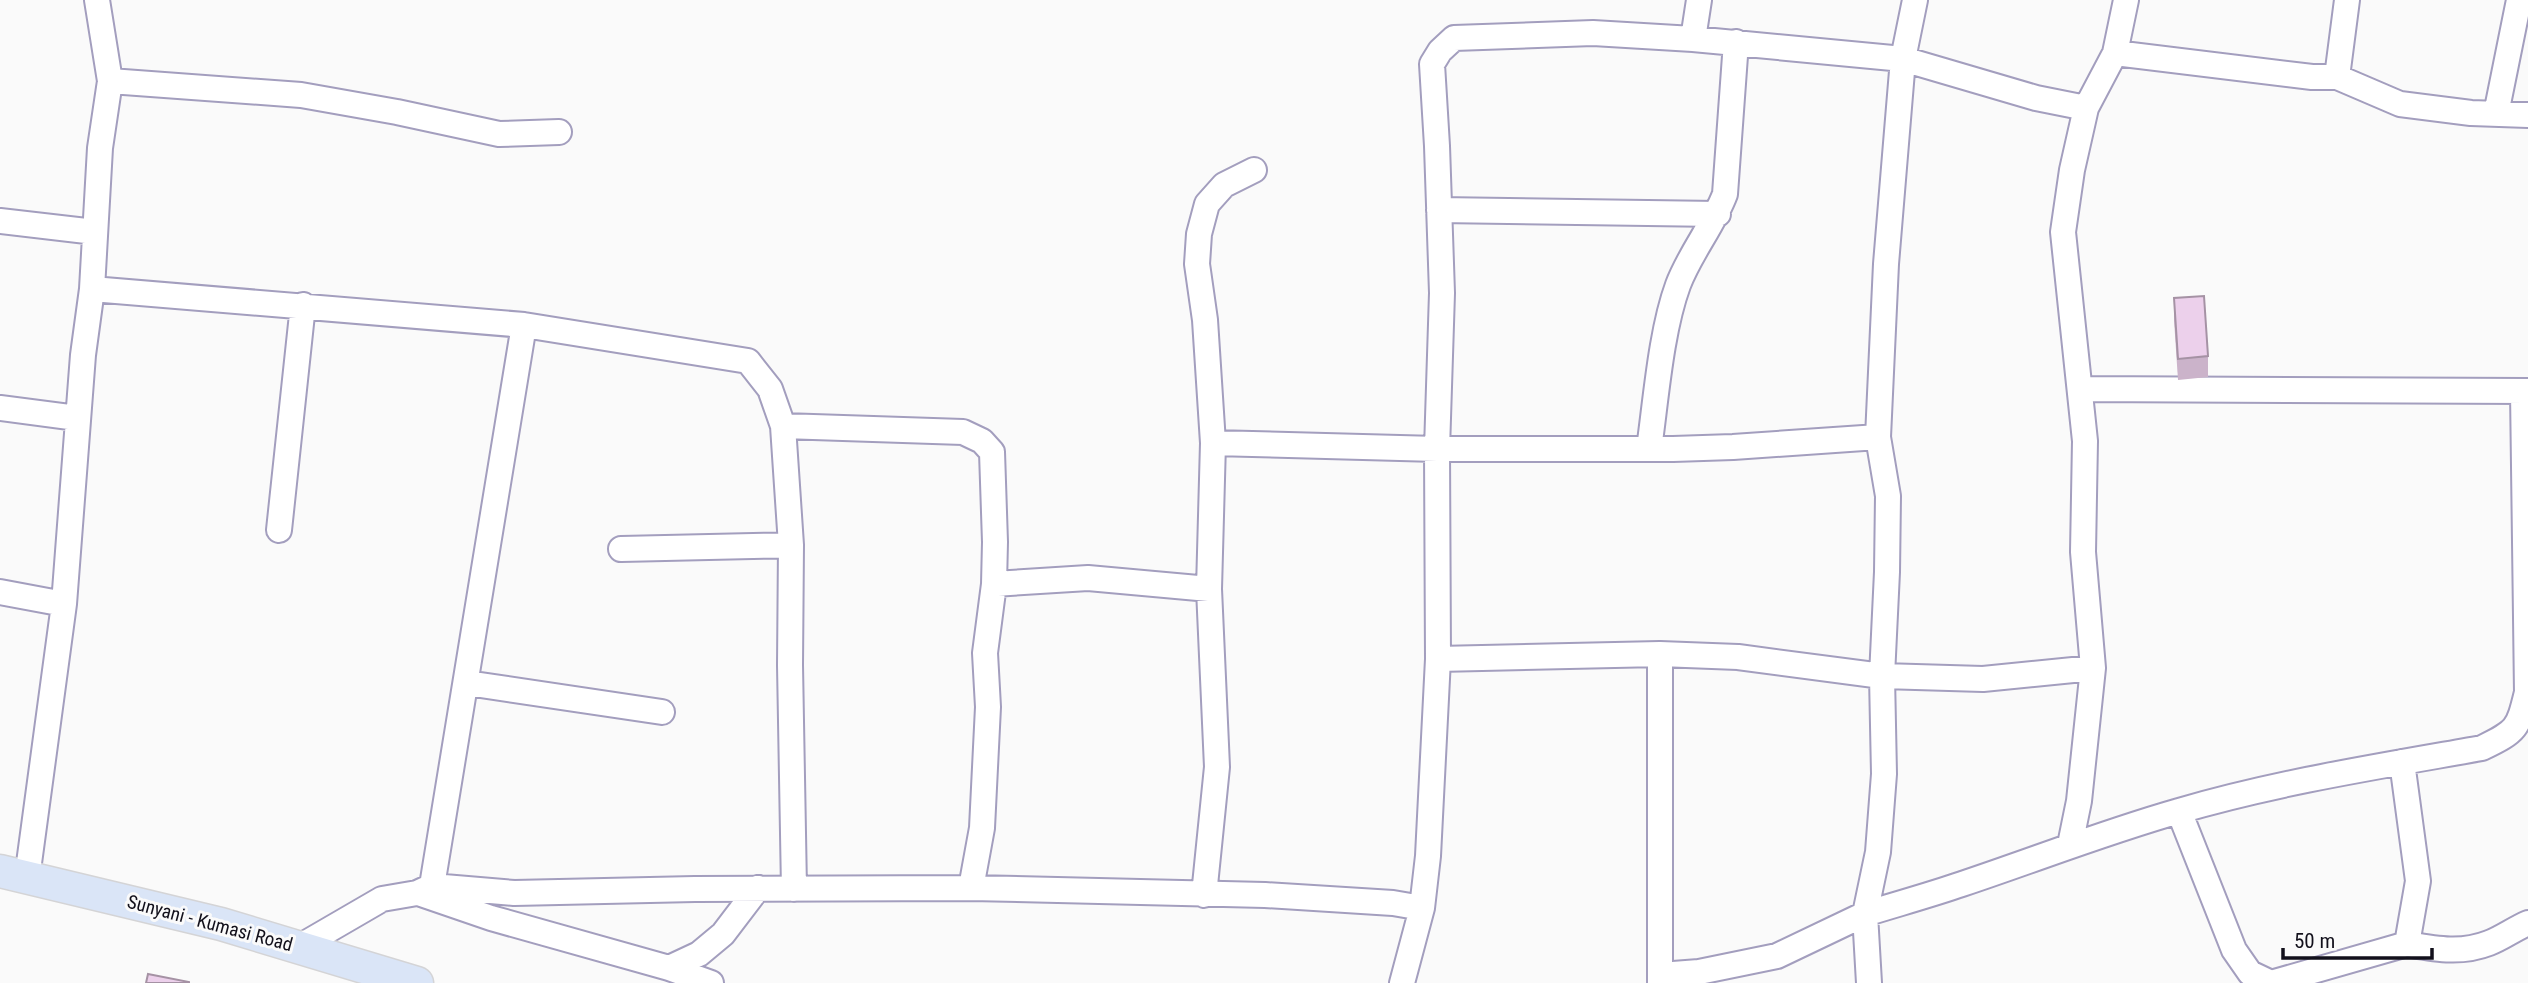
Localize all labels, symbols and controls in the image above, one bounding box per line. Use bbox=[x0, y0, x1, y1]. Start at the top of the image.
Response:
street label: Sunyani - Kumasi Road bbox=[125, 890, 295, 956]
scale bar bbox=[2283, 916, 2432, 960]
text: 50 m bbox=[2294, 929, 2335, 953]

